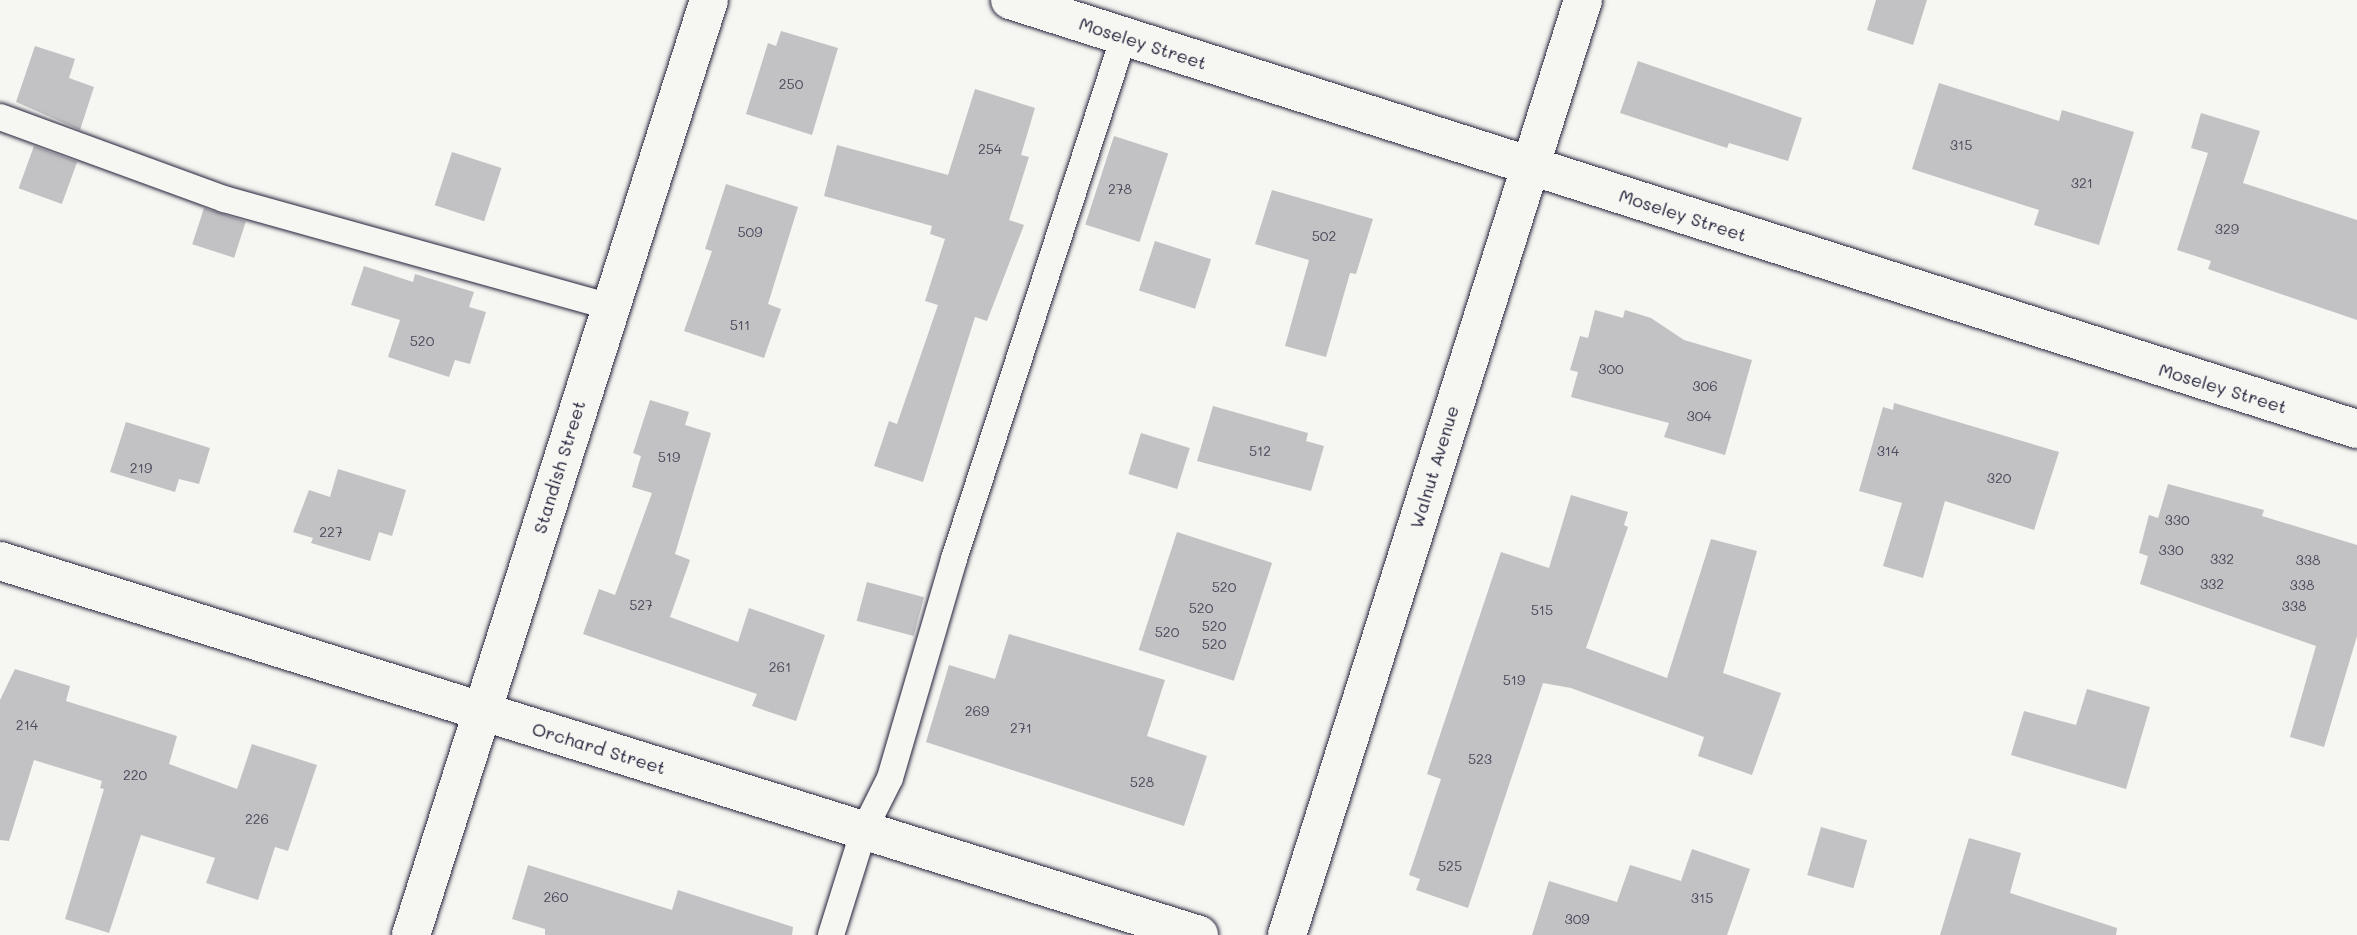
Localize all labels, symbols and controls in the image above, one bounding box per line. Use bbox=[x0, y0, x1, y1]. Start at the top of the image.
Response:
street label: Moseley Street bbox=[1076, 12, 1210, 74]
house number: 250 bbox=[779, 76, 803, 92]
house number: 315 bbox=[1950, 137, 1972, 153]
house number: 254 bbox=[978, 141, 1002, 157]
house number: 321 bbox=[2071, 175, 2093, 191]
house number: 278 bbox=[1108, 181, 1132, 197]
street label: Moseley Street bbox=[1616, 184, 1750, 246]
house number: 329 bbox=[2215, 221, 2239, 237]
house number: 509 bbox=[737, 224, 763, 240]
house number: 502 bbox=[1312, 228, 1336, 244]
house number: 511 bbox=[730, 317, 750, 333]
house number: 520 bbox=[410, 333, 434, 349]
street label: Moseley Street bbox=[2156, 358, 2290, 418]
house number: 300 bbox=[1598, 361, 1624, 377]
house number: 306 bbox=[1692, 378, 1718, 394]
street label: Standish Street bbox=[528, 398, 590, 536]
street label: Walnut Avenue bbox=[1405, 403, 1463, 531]
house number: 304 bbox=[1686, 408, 1712, 424]
house number: 512 bbox=[1249, 443, 1271, 459]
house number: 314 bbox=[1877, 443, 1899, 459]
house number: 519 bbox=[658, 449, 680, 465]
house number: 219 bbox=[130, 460, 152, 476]
house number: 320 bbox=[1987, 470, 2011, 486]
house number: 330 bbox=[2164, 512, 2190, 528]
house number: 227 bbox=[319, 524, 343, 540]
house number: 330 bbox=[2158, 542, 2184, 558]
house number: 332 bbox=[2210, 551, 2234, 567]
house number: 338 bbox=[2296, 552, 2320, 568]
house number: 332 bbox=[2200, 576, 2224, 592]
house number: 338 bbox=[2290, 577, 2314, 593]
house number: 520 bbox=[1212, 579, 1236, 595]
house number: 527 bbox=[629, 597, 653, 613]
house number: 338 bbox=[2282, 598, 2306, 614]
house number: 520 bbox=[1189, 600, 1213, 616]
house number: 515 bbox=[1531, 602, 1553, 618]
house number: 520 bbox=[1202, 618, 1226, 634]
house number: 520 bbox=[1155, 624, 1179, 640]
house number: 520 bbox=[1202, 636, 1226, 652]
house number: 261 bbox=[769, 659, 791, 675]
house number: 519 bbox=[1503, 672, 1525, 688]
house number: 269 bbox=[965, 703, 989, 719]
house number: 214 bbox=[16, 717, 38, 733]
street label: Orchard Street bbox=[530, 717, 668, 779]
house number: 271 bbox=[1010, 720, 1032, 736]
house number: 523 bbox=[1468, 751, 1492, 767]
house number: 220 bbox=[123, 767, 147, 783]
house number: 528 bbox=[1130, 774, 1154, 790]
house number: 226 bbox=[245, 811, 269, 827]
house number: 525 bbox=[1438, 858, 1462, 874]
house number: 260 bbox=[544, 889, 568, 905]
house number: 315 bbox=[1691, 890, 1713, 906]
house number: 309 bbox=[1564, 911, 1590, 927]

